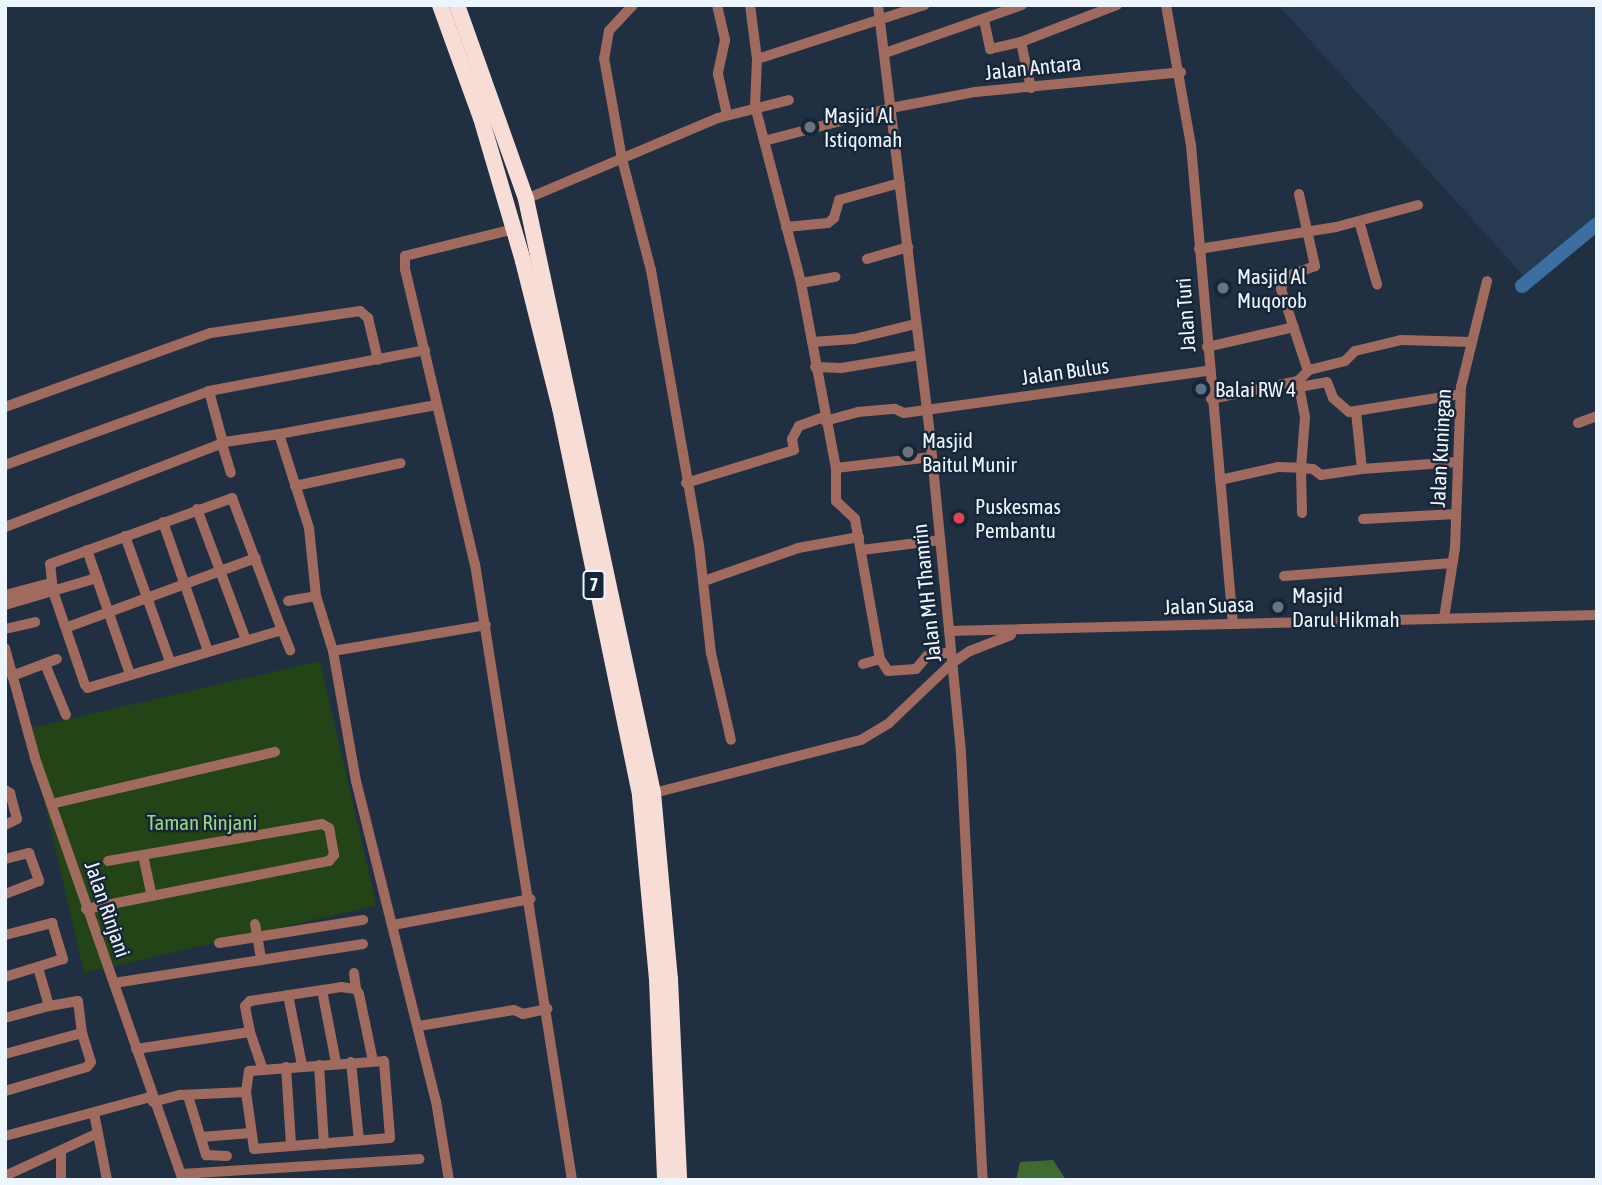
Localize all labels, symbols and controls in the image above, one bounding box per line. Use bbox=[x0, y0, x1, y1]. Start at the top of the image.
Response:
street label: Jalan Antara bbox=[984, 49, 1082, 85]
place label: Masjid Al Istiqomah bbox=[824, 102, 903, 152]
marker: Masjid Al Istiqomah bbox=[802, 119, 818, 135]
place label: Masjid Al Muqorob bbox=[1237, 263, 1307, 313]
street label: Jalan Turi bbox=[1170, 277, 1200, 353]
marker: Masjid Al Muqorob bbox=[1215, 280, 1231, 296]
street label: Jalan Bulus bbox=[1020, 352, 1110, 390]
place label: Balai RW 4 bbox=[1215, 376, 1296, 402]
marker: Balai RW 4 bbox=[1193, 381, 1209, 397]
street label: Jalan Kuningan bbox=[1424, 388, 1456, 508]
place label: Masjid Baitul Munir bbox=[922, 427, 1017, 477]
marker: Masjid Baitul Munir bbox=[900, 444, 916, 460]
place label: Puskesmas Pembantu bbox=[975, 493, 1061, 543]
marker: Puskesmas Pembantu bbox=[949, 508, 969, 528]
street label: Jalan MH Thamrin bbox=[906, 523, 946, 663]
road number: 7 bbox=[582, 570, 606, 600]
place label: Masjid Darul Hikmah bbox=[1292, 582, 1400, 632]
street label: Jalan Suasa bbox=[1163, 591, 1255, 619]
marker: Masjid Darul Hikmah bbox=[1270, 599, 1286, 615]
park label: Taman Rinjani bbox=[147, 809, 257, 835]
street label: Jalan Rinjani bbox=[80, 858, 136, 960]

